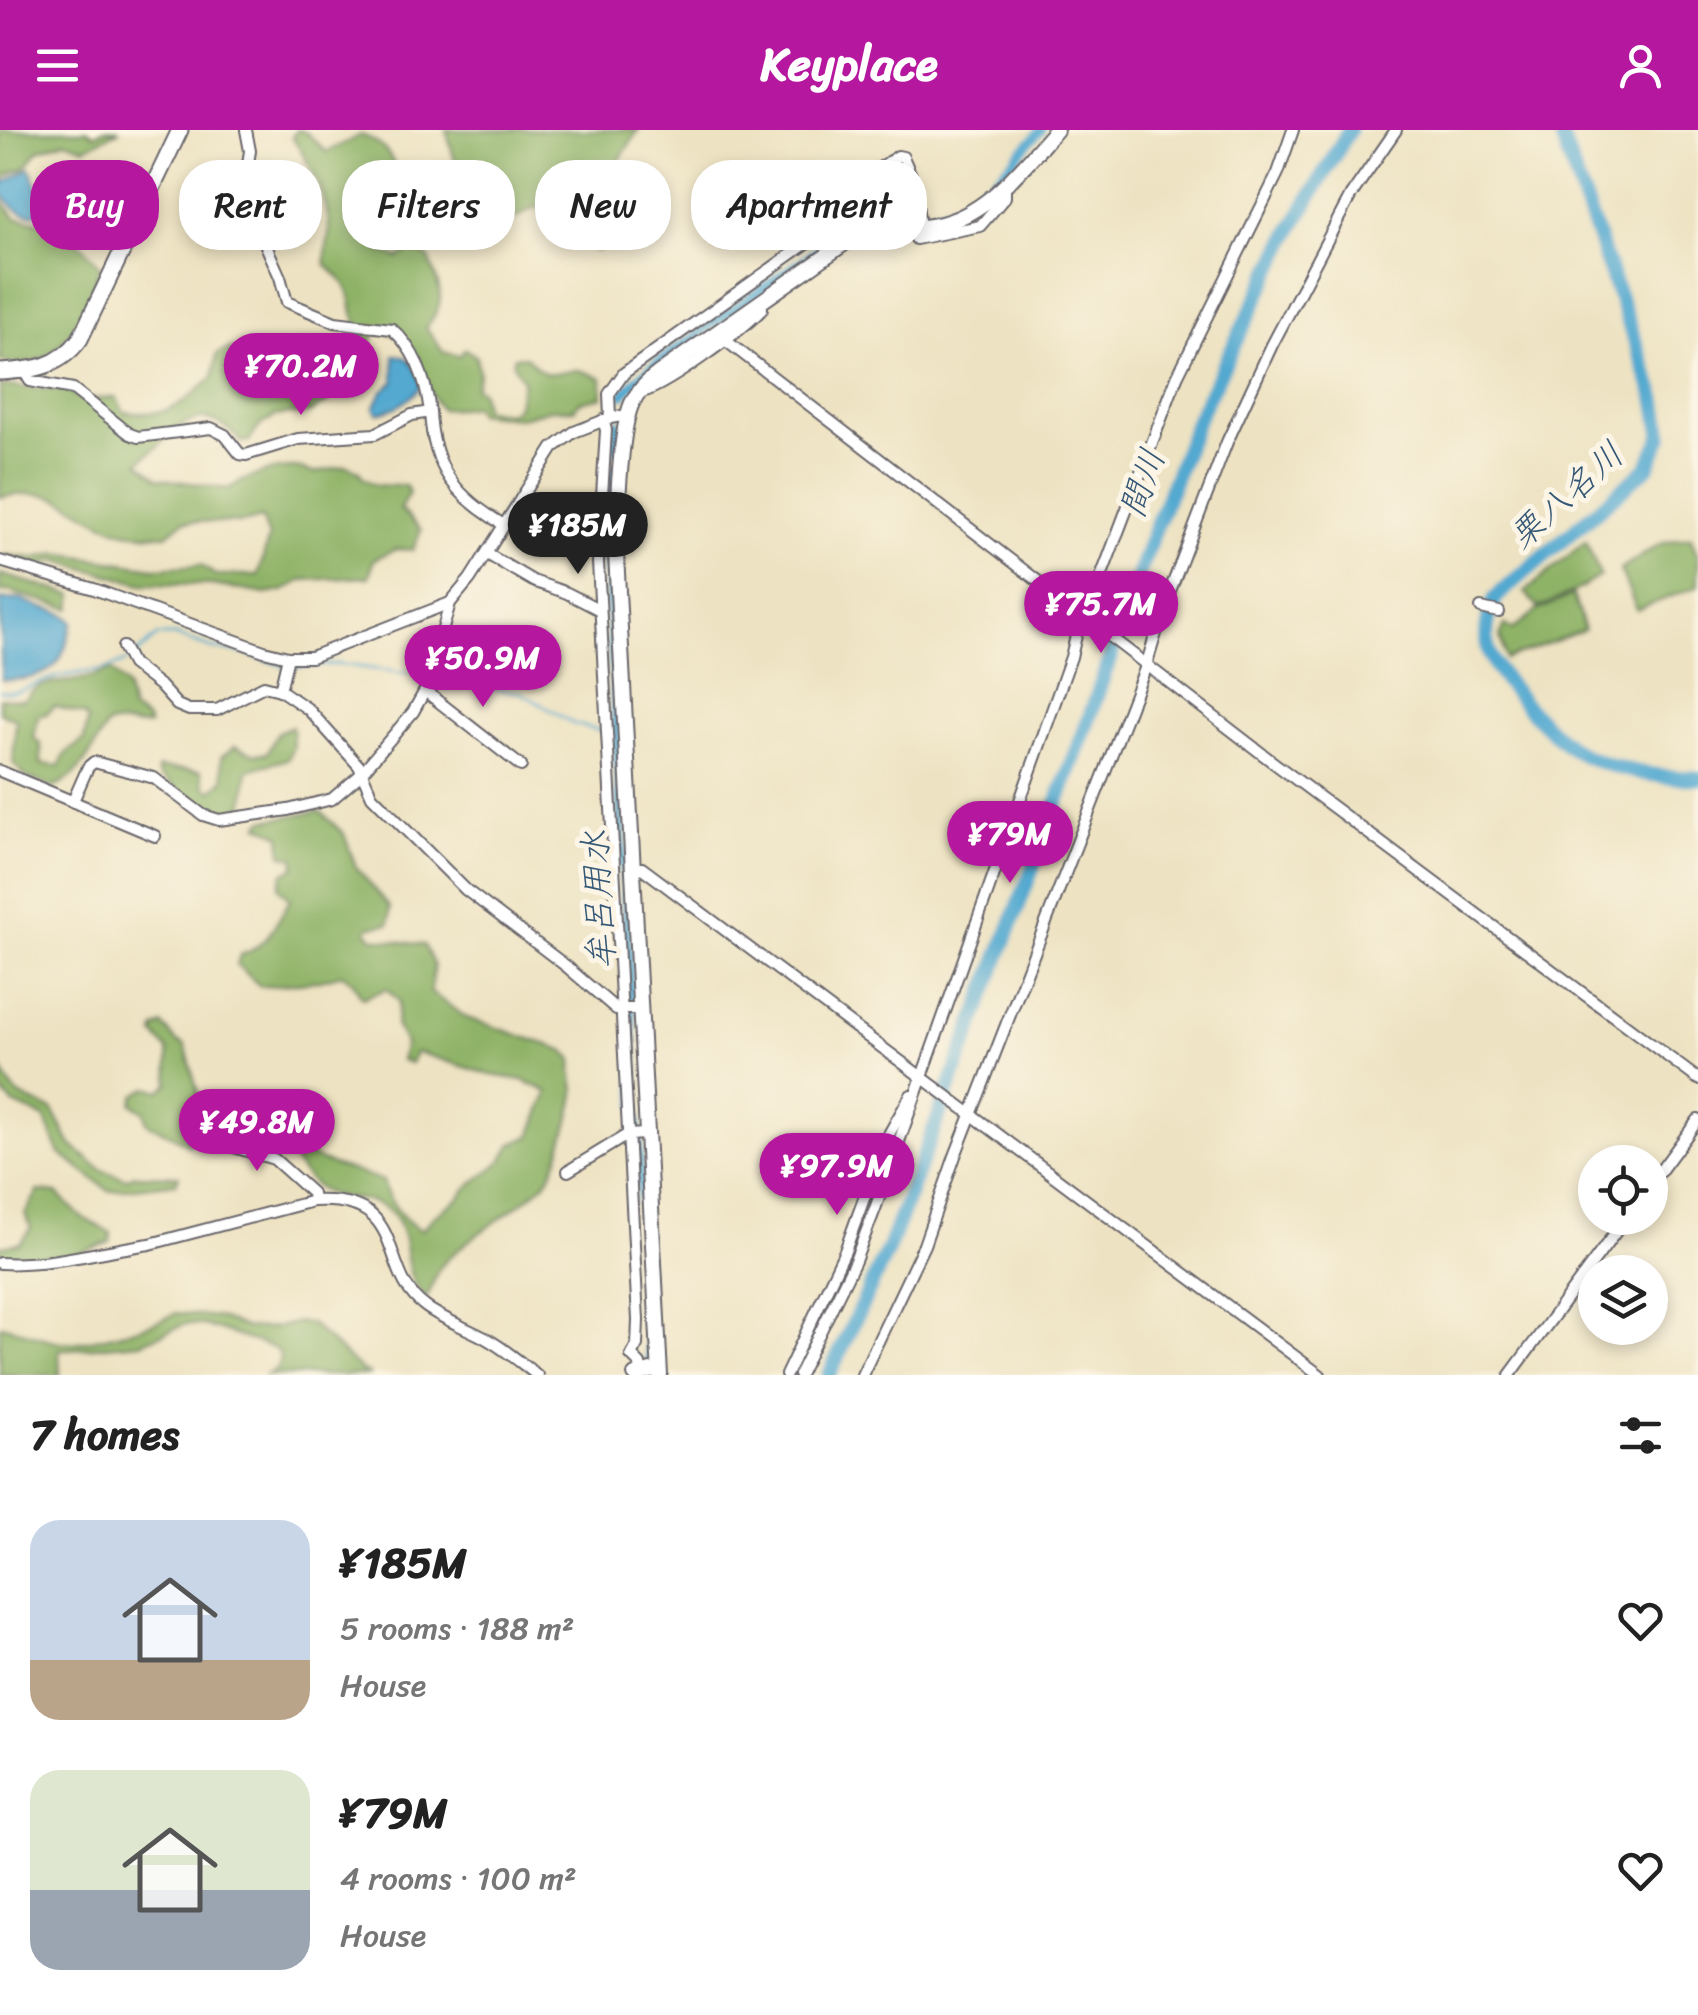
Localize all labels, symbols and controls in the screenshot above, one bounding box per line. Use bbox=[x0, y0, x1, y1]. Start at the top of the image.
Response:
text: Keyplace bbox=[760, 25, 938, 105]
icon: menu bbox=[30, 38, 85, 93]
icon: person bbox=[1613, 38, 1668, 93]
chip: Buy bbox=[30, 160, 159, 250]
chip: Rent bbox=[179, 160, 322, 250]
chip: Filters bbox=[342, 160, 515, 250]
chip: New bbox=[535, 160, 671, 250]
chip: Apartment bbox=[691, 160, 927, 250]
pin: ¥70.2M bbox=[220, 333, 382, 418]
text: ¥70.2M bbox=[246, 337, 356, 394]
water label: 栗八名川 bbox=[1493, 425, 1639, 565]
water label: 間川 bbox=[1101, 440, 1183, 526]
pin: ¥185M bbox=[508, 492, 648, 577]
text: ¥185M bbox=[530, 496, 626, 553]
pin: ¥75.7M bbox=[1020, 571, 1182, 656]
text: ¥75.7M bbox=[1046, 575, 1156, 632]
pin: ¥50.9M bbox=[402, 625, 564, 710]
text: ¥50.9M bbox=[427, 629, 539, 686]
pin: ¥79M bbox=[951, 801, 1069, 886]
text: ¥79M bbox=[969, 805, 1051, 862]
water label: 牟呂用水 bbox=[563, 828, 633, 972]
pin: ¥49.8M bbox=[176, 1089, 338, 1174]
text: ¥49.8M bbox=[201, 1093, 313, 1150]
pin: ¥97.9M bbox=[756, 1133, 918, 1218]
text: ¥97.9M bbox=[781, 1137, 893, 1194]
map controls bbox=[1578, 1145, 1668, 1345]
button: locate bbox=[1578, 1145, 1668, 1235]
button: layers bbox=[1578, 1255, 1668, 1345]
text: 7 homes bbox=[30, 1398, 179, 1472]
icon: filters bbox=[1613, 1408, 1668, 1463]
text: ¥185M bbox=[340, 1526, 467, 1600]
icon: home bbox=[110, 1560, 230, 1680]
icon: heart bbox=[1613, 1593, 1668, 1648]
text: 5 rooms · 188 m² bbox=[340, 1600, 574, 1657]
text: House bbox=[340, 1657, 426, 1714]
text: ¥79M bbox=[340, 1776, 447, 1850]
icon: home bbox=[110, 1810, 230, 1930]
icon: heart bbox=[1613, 1843, 1668, 1898]
text: 4 rooms · 100 m² bbox=[340, 1850, 577, 1907]
text: House bbox=[340, 1907, 426, 1964]

